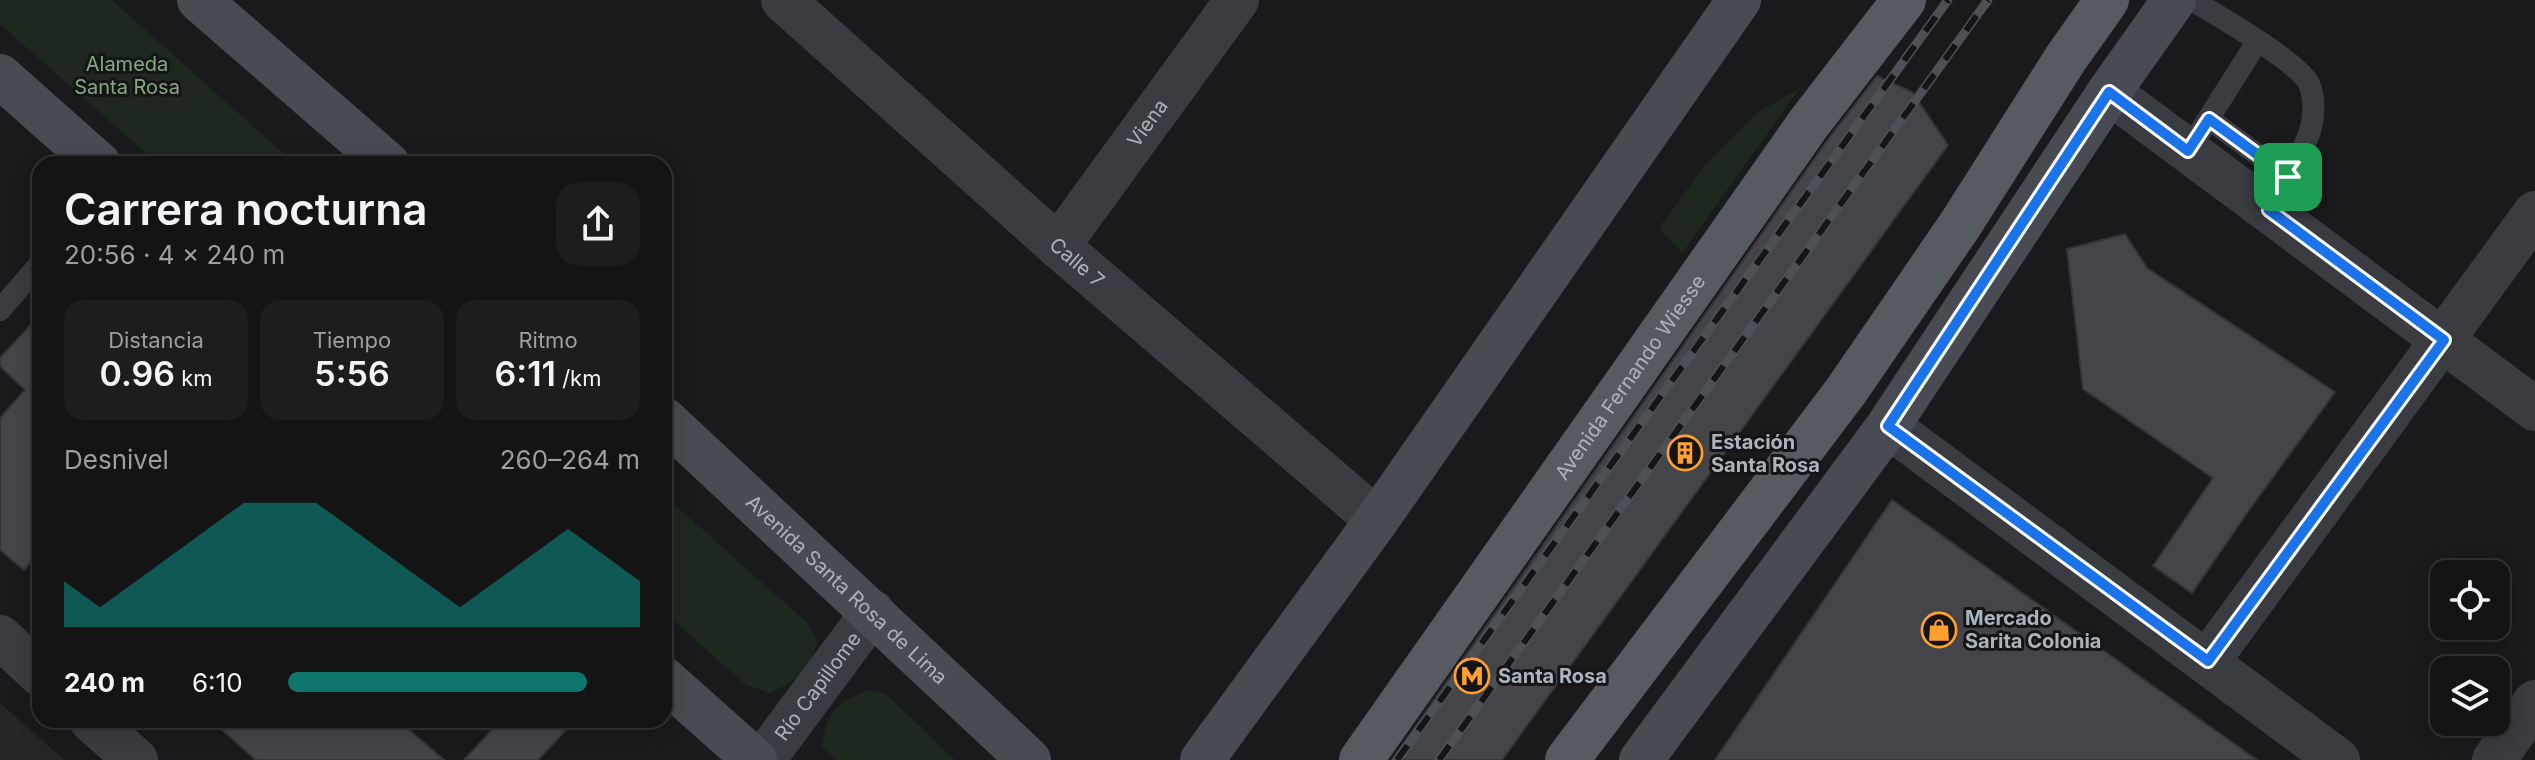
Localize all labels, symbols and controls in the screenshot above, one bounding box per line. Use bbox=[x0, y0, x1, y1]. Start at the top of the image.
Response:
park label: Alameda Santa Rosa bbox=[74, 52, 180, 99]
street label: Viena bbox=[1122, 94, 1173, 152]
pin bbox=[2254, 143, 2322, 211]
icon: arrive bbox=[2266, 155, 2310, 199]
text: Carrera nocturna bbox=[64, 182, 427, 236]
button: share bbox=[556, 182, 640, 266]
street label: Calle 7 bbox=[1045, 232, 1109, 292]
text: 20:56 · 4 × 240 m bbox=[64, 239, 285, 270]
street label: Avenida Fernando Wiesse bbox=[1550, 270, 1711, 484]
text: Distancia bbox=[108, 327, 204, 353]
text: Tiempo bbox=[313, 327, 391, 353]
text: Ritmo bbox=[518, 327, 578, 353]
text: 0.96 bbox=[99, 353, 175, 394]
text: 5:56 bbox=[314, 353, 390, 394]
text: 6:11 bbox=[495, 353, 556, 394]
text: km bbox=[175, 365, 213, 391]
text: /km bbox=[556, 365, 601, 391]
place label: Estación Santa Rosa bbox=[1711, 430, 1820, 477]
building icon: Estación Santa Rosa bbox=[1666, 434, 1704, 472]
text: Desnivel bbox=[64, 444, 169, 475]
text: 260–264 m bbox=[500, 444, 640, 475]
street label: Avenida Santa Rosa de Lima bbox=[741, 490, 952, 689]
map controls bbox=[2430, 560, 2510, 736]
button: locate bbox=[2430, 560, 2510, 640]
place label: Mercado Sarita Colonia bbox=[1965, 606, 2101, 653]
shop icon: Mercado Sarita Colonia bbox=[1920, 611, 1958, 649]
street label: Río Capillome bbox=[770, 627, 866, 745]
button: layers bbox=[2430, 656, 2510, 736]
metro station icon: Santa Rosa bbox=[1453, 657, 1491, 695]
place label: Santa Rosa bbox=[1498, 664, 1607, 688]
text: 240 m bbox=[64, 667, 145, 698]
text: 6:10 bbox=[192, 667, 243, 698]

